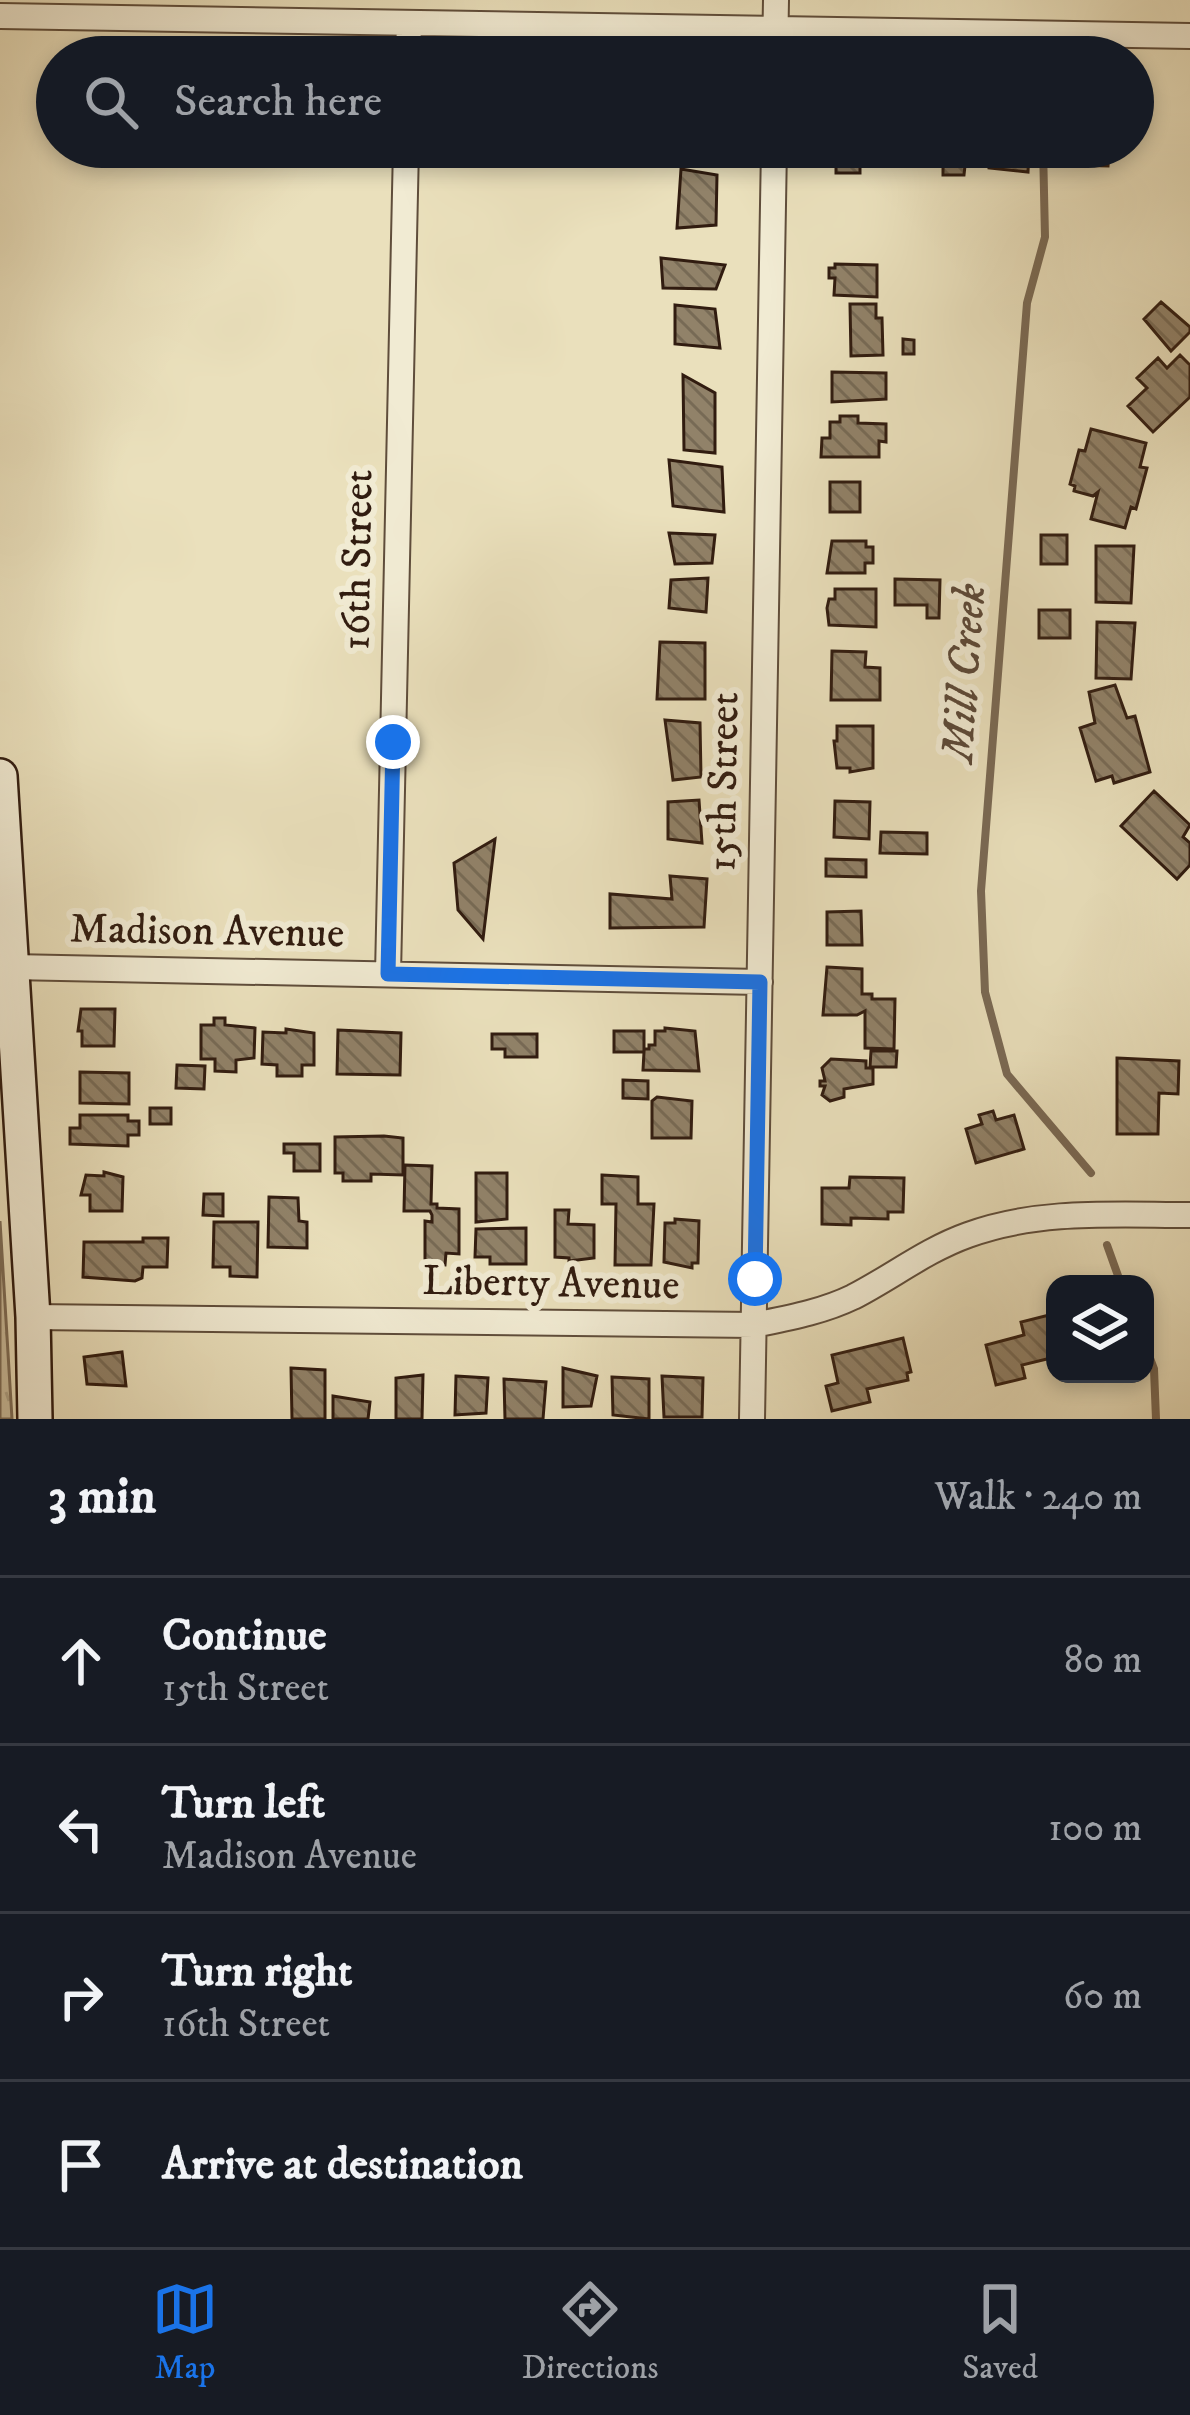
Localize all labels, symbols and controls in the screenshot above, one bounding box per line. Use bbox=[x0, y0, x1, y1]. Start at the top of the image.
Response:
search box bbox=[36, 36, 1154, 168]
icon: search bbox=[78, 69, 144, 135]
text: Search here bbox=[174, 74, 382, 130]
street label: 16th Street bbox=[330, 469, 386, 651]
water label: Mill Creek bbox=[931, 582, 999, 767]
street label: 15th Street bbox=[696, 692, 752, 872]
route end bbox=[366, 715, 420, 769]
street label: Madison Avenue bbox=[69, 904, 345, 960]
route start bbox=[728, 1252, 782, 1306]
street label: Liberty Avenue bbox=[422, 1256, 680, 1312]
map controls bbox=[1046, 1275, 1154, 1383]
button: layers bbox=[1046, 1275, 1154, 1383]
text: 3 min bbox=[48, 1465, 156, 1529]
text: Walk · 240 m bbox=[935, 1473, 1142, 1522]
text: Continue bbox=[162, 1608, 327, 1664]
icon: ahead bbox=[48, 1628, 114, 1694]
text: 80 m bbox=[1064, 1636, 1142, 1685]
text: 15th Street bbox=[162, 1664, 329, 1713]
text: Turn left bbox=[162, 1776, 325, 1832]
icon: left bbox=[48, 1796, 114, 1862]
text: 100 m bbox=[1048, 1804, 1142, 1853]
text: Madison Avenue bbox=[162, 1832, 417, 1881]
text: Turn right bbox=[162, 1944, 352, 2000]
icon: right bbox=[48, 1964, 114, 2030]
text: 60 m bbox=[1063, 1972, 1142, 2021]
text: 16th Street bbox=[162, 2000, 330, 2049]
icon: arrive bbox=[48, 2132, 114, 2198]
text: Arrive at destination bbox=[162, 2137, 523, 2193]
tab: Map bbox=[152, 2276, 218, 2389]
tab: Directions bbox=[522, 2276, 658, 2389]
tab: Saved bbox=[962, 2276, 1038, 2389]

